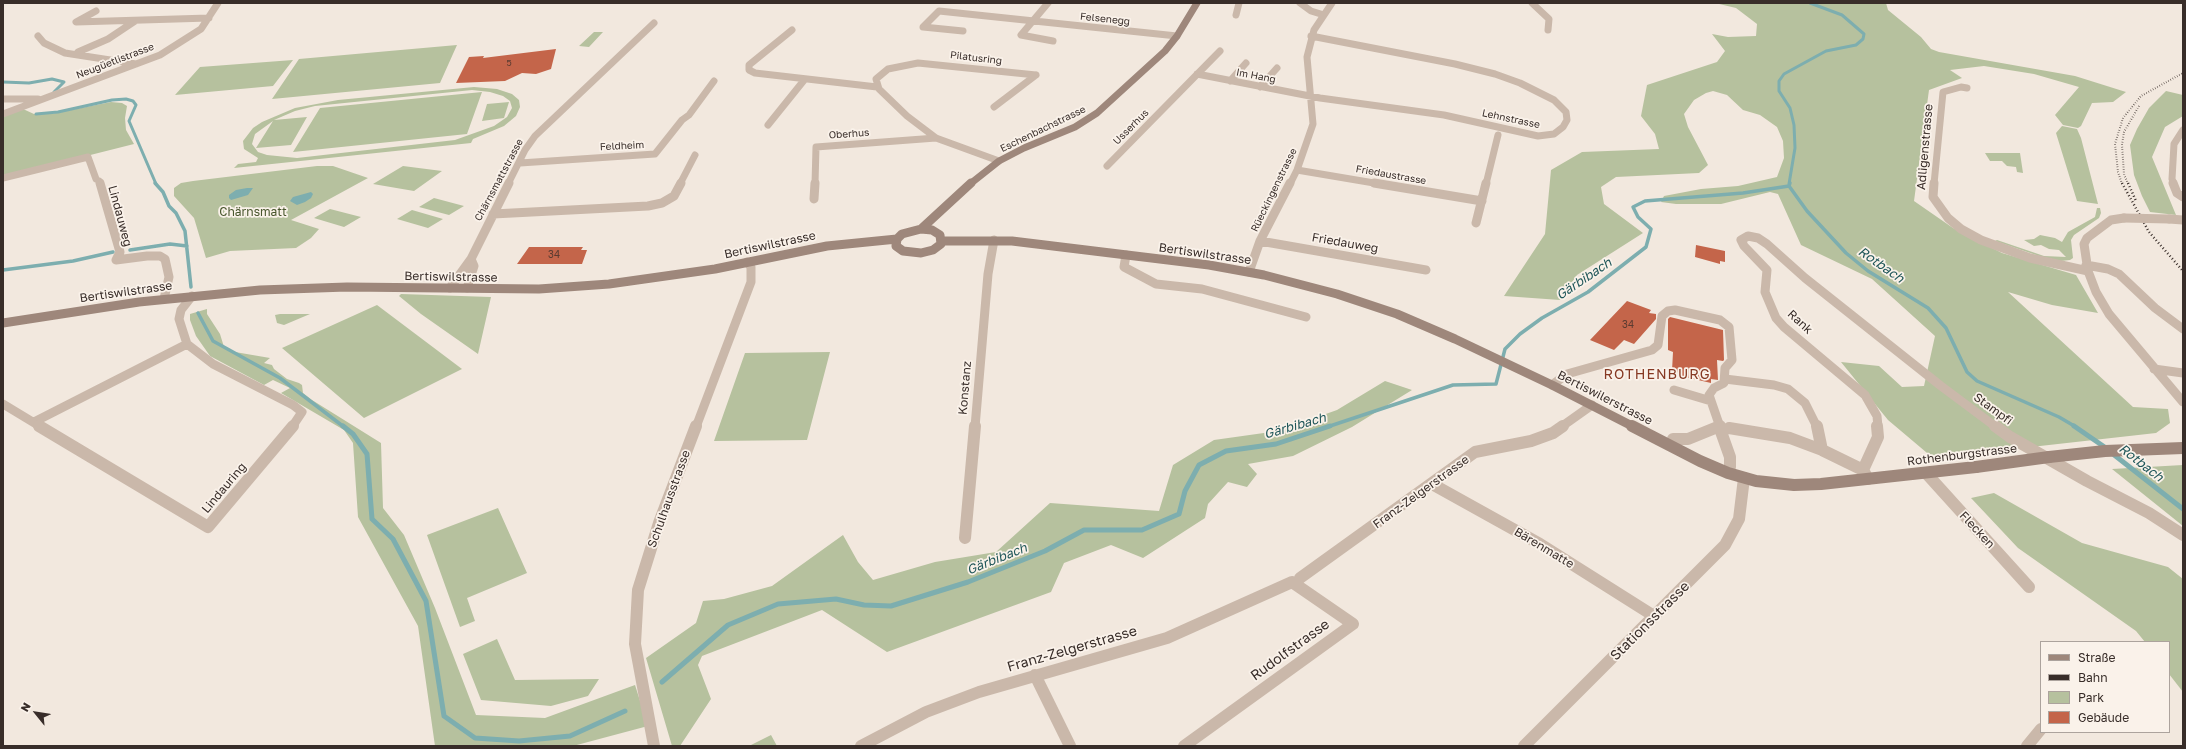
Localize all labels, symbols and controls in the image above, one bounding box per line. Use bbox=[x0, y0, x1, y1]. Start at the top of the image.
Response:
street label: Felsenegg bbox=[1079, 10, 1131, 28]
street label: Neugüetlistrasse bbox=[74, 41, 156, 81]
street label: Pilatusring bbox=[949, 49, 1003, 67]
house number: 5 bbox=[506, 58, 512, 68]
street label: Im Hang bbox=[1235, 66, 1277, 86]
street label: Eschenbachstrasse bbox=[998, 103, 1088, 155]
street label: Adligenstrasse bbox=[1914, 103, 1936, 191]
street label: Usserhus bbox=[1111, 107, 1151, 147]
street label: Lehnstrasse bbox=[1481, 107, 1541, 131]
street label: Oberhus bbox=[828, 127, 870, 141]
street label: Chärnsmattstrasse bbox=[472, 137, 526, 223]
street label: Feldheim bbox=[600, 139, 644, 153]
street label: Rüeckingenstrasse bbox=[1249, 146, 1299, 234]
street label: Friedaustrasse bbox=[1355, 163, 1427, 187]
street label: Lindauweg bbox=[105, 184, 135, 248]
park label: Chärnsmatt bbox=[219, 205, 287, 219]
street label: Bertiswilstrasse bbox=[723, 228, 817, 262]
street label: Friedauweg bbox=[1311, 230, 1379, 256]
street label: Bertiswilstrasse bbox=[1158, 240, 1252, 268]
water label: Rotbach bbox=[1855, 244, 1907, 286]
house number: 34 bbox=[548, 249, 560, 261]
water label: Gärbibach bbox=[1553, 255, 1615, 303]
street label: Bertiswilstrasse bbox=[404, 269, 498, 285]
street label: Bertiswilstrasse bbox=[79, 278, 173, 306]
street label: Rank bbox=[1784, 307, 1816, 337]
house number: 34 bbox=[1622, 319, 1634, 331]
street label: Konstanz bbox=[955, 360, 975, 416]
district label: ROTHENBURG bbox=[1603, 367, 1711, 383]
street label: Bertiswilerstrasse bbox=[1555, 368, 1655, 428]
street label: Stampfi bbox=[1971, 390, 2015, 428]
water label: Gärbibach bbox=[1262, 410, 1328, 442]
street label: Rothenburgstrasse bbox=[1906, 441, 2018, 469]
water label: Rotbach bbox=[2116, 441, 2166, 485]
street label: Schulhausstrasse bbox=[645, 448, 693, 550]
street label: Franz-Zelgerstrasse bbox=[1370, 452, 1472, 532]
street label: Lindauring bbox=[199, 460, 249, 516]
street label: Flecken bbox=[1956, 509, 1998, 551]
street label: Bärenmatte bbox=[1511, 524, 1577, 572]
water label: Gärbibach bbox=[965, 540, 1029, 578]
street label: Stationsstrasse bbox=[1607, 578, 1693, 664]
street label: Rudolfstrasse bbox=[1247, 616, 1333, 684]
street label: Franz-Zelgerstrasse bbox=[1005, 622, 1139, 676]
legend bbox=[2040, 641, 2170, 733]
text: Straße bbox=[2078, 650, 2116, 665]
text: Bahn bbox=[2078, 670, 2108, 685]
text: Park bbox=[2078, 690, 2104, 705]
north arrow bbox=[16, 693, 56, 733]
text: N bbox=[17, 700, 33, 714]
text: Gebäude bbox=[2078, 710, 2129, 725]

